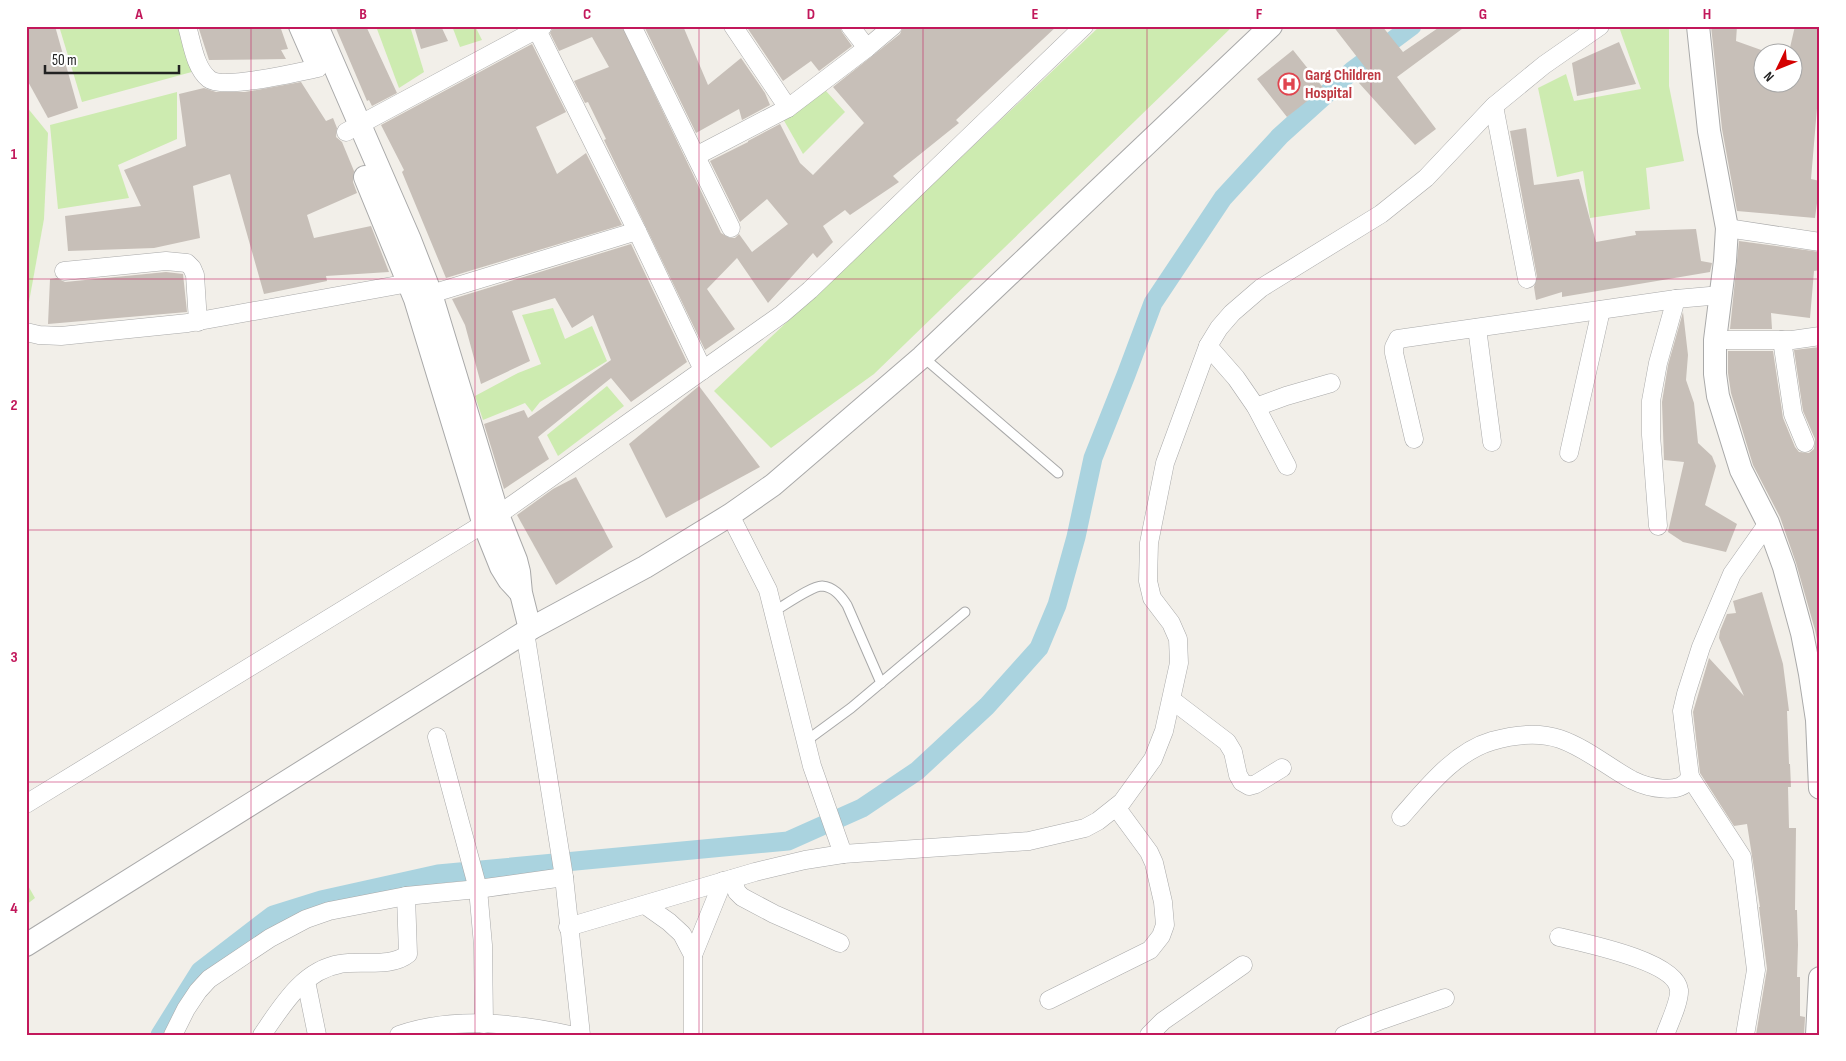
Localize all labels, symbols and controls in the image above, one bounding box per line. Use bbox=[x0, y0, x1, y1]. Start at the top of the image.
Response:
text: A bbox=[134, 5, 143, 24]
text: B bbox=[359, 5, 367, 24]
text: C bbox=[583, 5, 591, 24]
text: D bbox=[807, 5, 815, 24]
text: E bbox=[1032, 5, 1039, 24]
text: F bbox=[1256, 5, 1263, 24]
text: G bbox=[1479, 5, 1487, 24]
text: H bbox=[1703, 5, 1711, 24]
scale bar bbox=[45, 42, 179, 74]
north arrow bbox=[1754, 42, 1804, 92]
text: 50 m bbox=[52, 51, 77, 70]
place label: Garg Children Hospital bbox=[1305, 66, 1381, 103]
text: N bbox=[1760, 68, 1778, 85]
hospital icon: Garg Children Hospital bbox=[1277, 72, 1301, 96]
text: 1 bbox=[11, 145, 18, 164]
text: 2 bbox=[10, 396, 18, 415]
text: 3 bbox=[10, 648, 18, 667]
text: 4 bbox=[10, 899, 18, 918]

